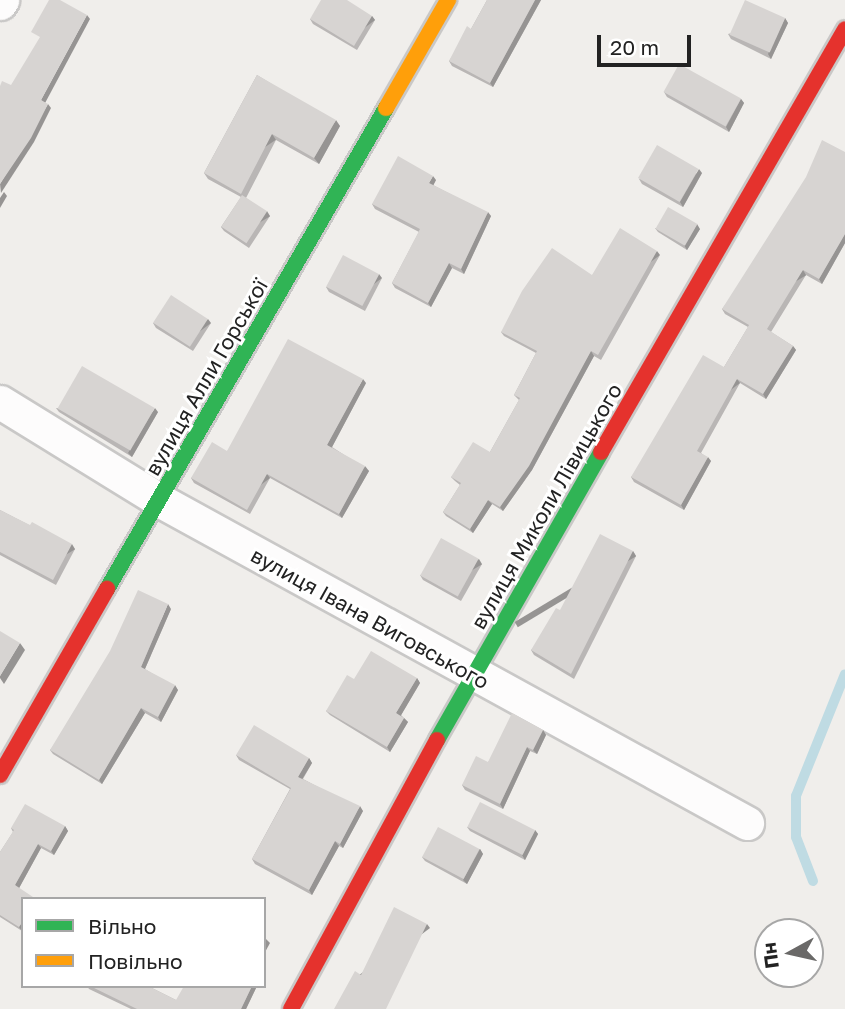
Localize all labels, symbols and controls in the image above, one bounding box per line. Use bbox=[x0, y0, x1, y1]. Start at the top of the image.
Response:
scale bar bbox=[600, 21, 694, 65]
text: 20 m bbox=[610, 34, 659, 60]
street label: вулиця Алли Горської bbox=[139, 274, 273, 480]
street label: вулиця Миколи Лівицького bbox=[465, 379, 627, 633]
street label: вулиця Івана Виговського bbox=[247, 542, 493, 694]
legend bbox=[21, 897, 266, 988]
text: Вільно bbox=[88, 913, 156, 939]
north arrow bbox=[754, 918, 824, 988]
text: Пн bbox=[757, 941, 783, 970]
text: Повільно bbox=[88, 948, 183, 974]

